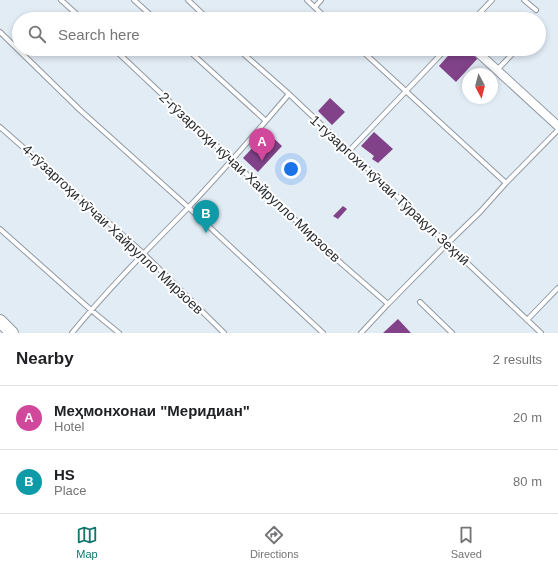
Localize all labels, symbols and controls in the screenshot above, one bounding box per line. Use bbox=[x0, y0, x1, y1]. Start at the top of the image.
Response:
search box bbox=[12, 12, 546, 56]
icon: search bbox=[26, 23, 48, 45]
text: Search here bbox=[58, 26, 140, 43]
north arrow bbox=[462, 68, 498, 104]
street label: 2-гӯзаргоҳи кӯчаи Хайрулло Мирзоев bbox=[156, 89, 344, 265]
street label: 1-гузаргохи кӯчаи Тӯрақул Зеҳнӣ bbox=[307, 112, 473, 268]
pin: A bbox=[249, 128, 275, 161]
street label: 4-гӯзаргоҳи кӯчаи Хайрулло Мирзоев bbox=[19, 141, 207, 317]
your location bbox=[281, 159, 301, 179]
pin: B bbox=[193, 200, 219, 233]
text: Nearby bbox=[16, 349, 74, 368]
text: 2 results bbox=[493, 352, 542, 367]
text: Меҳмонхонаи "Меридиан" bbox=[54, 402, 250, 419]
text: A bbox=[24, 410, 34, 425]
text: 20 m bbox=[513, 410, 542, 425]
text: Hotel bbox=[54, 419, 84, 434]
text: HS bbox=[54, 466, 75, 483]
text: B bbox=[24, 474, 34, 489]
text: 80 m bbox=[513, 474, 542, 489]
text: Place bbox=[54, 483, 87, 498]
tab: Map bbox=[76, 524, 98, 560]
tab: Directions bbox=[250, 524, 299, 560]
tab: Saved bbox=[451, 524, 482, 560]

